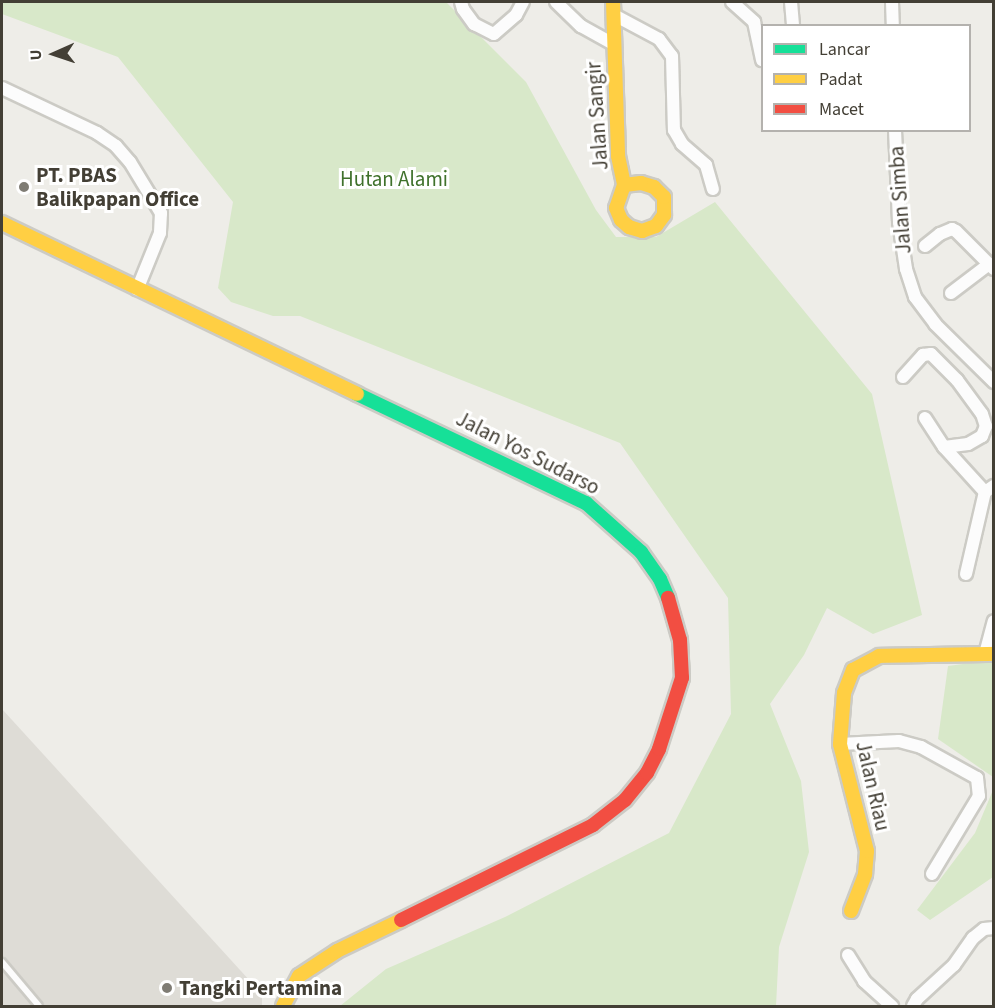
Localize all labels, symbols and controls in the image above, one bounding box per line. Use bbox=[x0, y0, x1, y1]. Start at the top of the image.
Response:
north arrow bbox=[24, 24, 84, 84]
legend bbox=[761, 24, 971, 132]
text: Lancar bbox=[819, 37, 870, 62]
text: U bbox=[25, 49, 47, 61]
street label: Jalan Sangir bbox=[581, 61, 613, 171]
text: Padat bbox=[819, 67, 862, 92]
text: Macet bbox=[819, 97, 864, 122]
street label: Jalan Simba bbox=[884, 145, 916, 255]
place label: PT. PBAS Balikpapan Office bbox=[36, 162, 199, 212]
park label: Hutan Alami bbox=[340, 166, 448, 192]
marker: PT. PBAS Balikpapan Office bbox=[17, 180, 31, 194]
street label: Jalan Yos Sudarso bbox=[452, 406, 604, 500]
street label: Jalan Riau bbox=[850, 739, 896, 833]
place label: Tangki Pertamina bbox=[179, 975, 342, 1001]
marker: Tangki Pertamina bbox=[160, 981, 174, 995]

